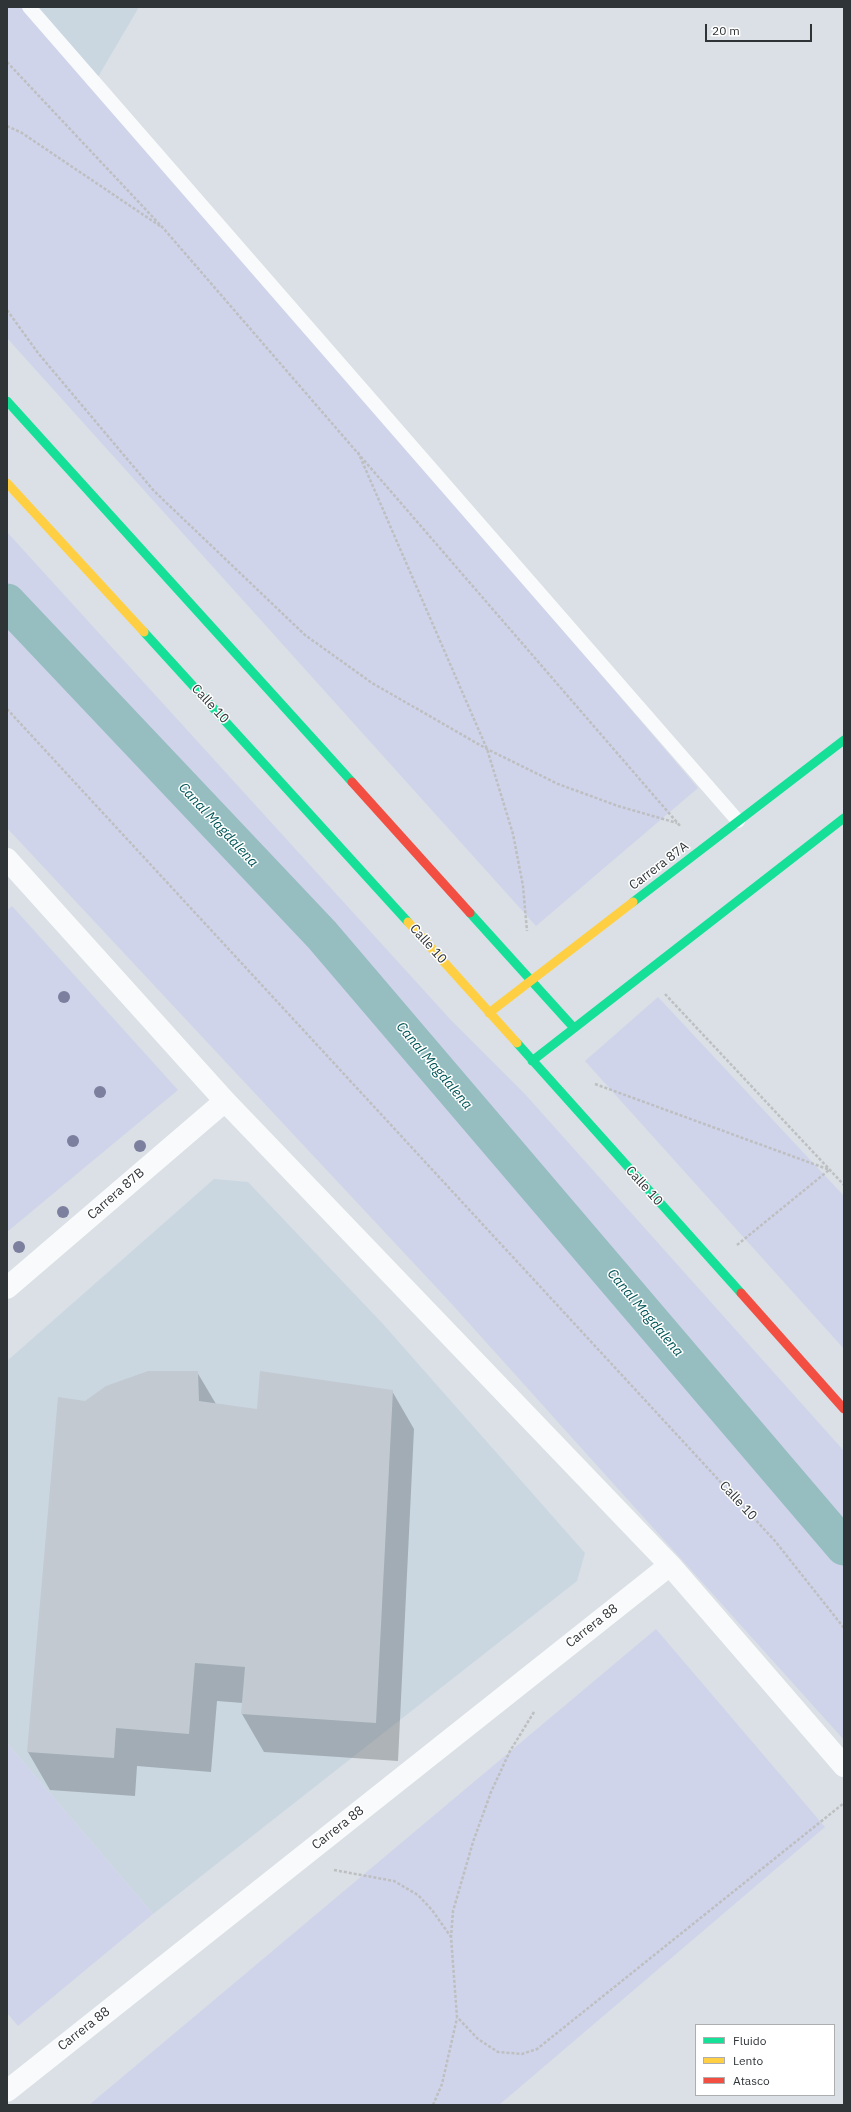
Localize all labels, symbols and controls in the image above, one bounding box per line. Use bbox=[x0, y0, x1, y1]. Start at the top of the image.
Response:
scale bar bbox=[707, 16, 814, 42]
text: 20 m bbox=[712, 23, 740, 38]
street label: Calle 10 bbox=[188, 681, 232, 727]
water label: Canal Magdalena bbox=[175, 779, 261, 871]
street label: Carrera 87A bbox=[626, 839, 692, 893]
street label: Calle 10 bbox=[406, 921, 450, 967]
water label: Canal Magdalena bbox=[393, 1019, 475, 1113]
street label: Calle 10 bbox=[622, 1163, 666, 1209]
street label: Carrera 87B bbox=[84, 1165, 148, 1223]
water label: Canal Magdalena bbox=[604, 1266, 686, 1360]
street label: Calle 10 bbox=[716, 1478, 760, 1524]
street label: Carrera 88 bbox=[563, 1601, 621, 1651]
street label: Carrera 88 bbox=[309, 1803, 367, 1853]
street label: Carrera 88 bbox=[55, 2004, 113, 2054]
legend bbox=[695, 2024, 835, 2096]
text: Fluido bbox=[733, 2033, 766, 2048]
text: Lento bbox=[733, 2053, 763, 2068]
text: Atasco bbox=[733, 2073, 770, 2088]

